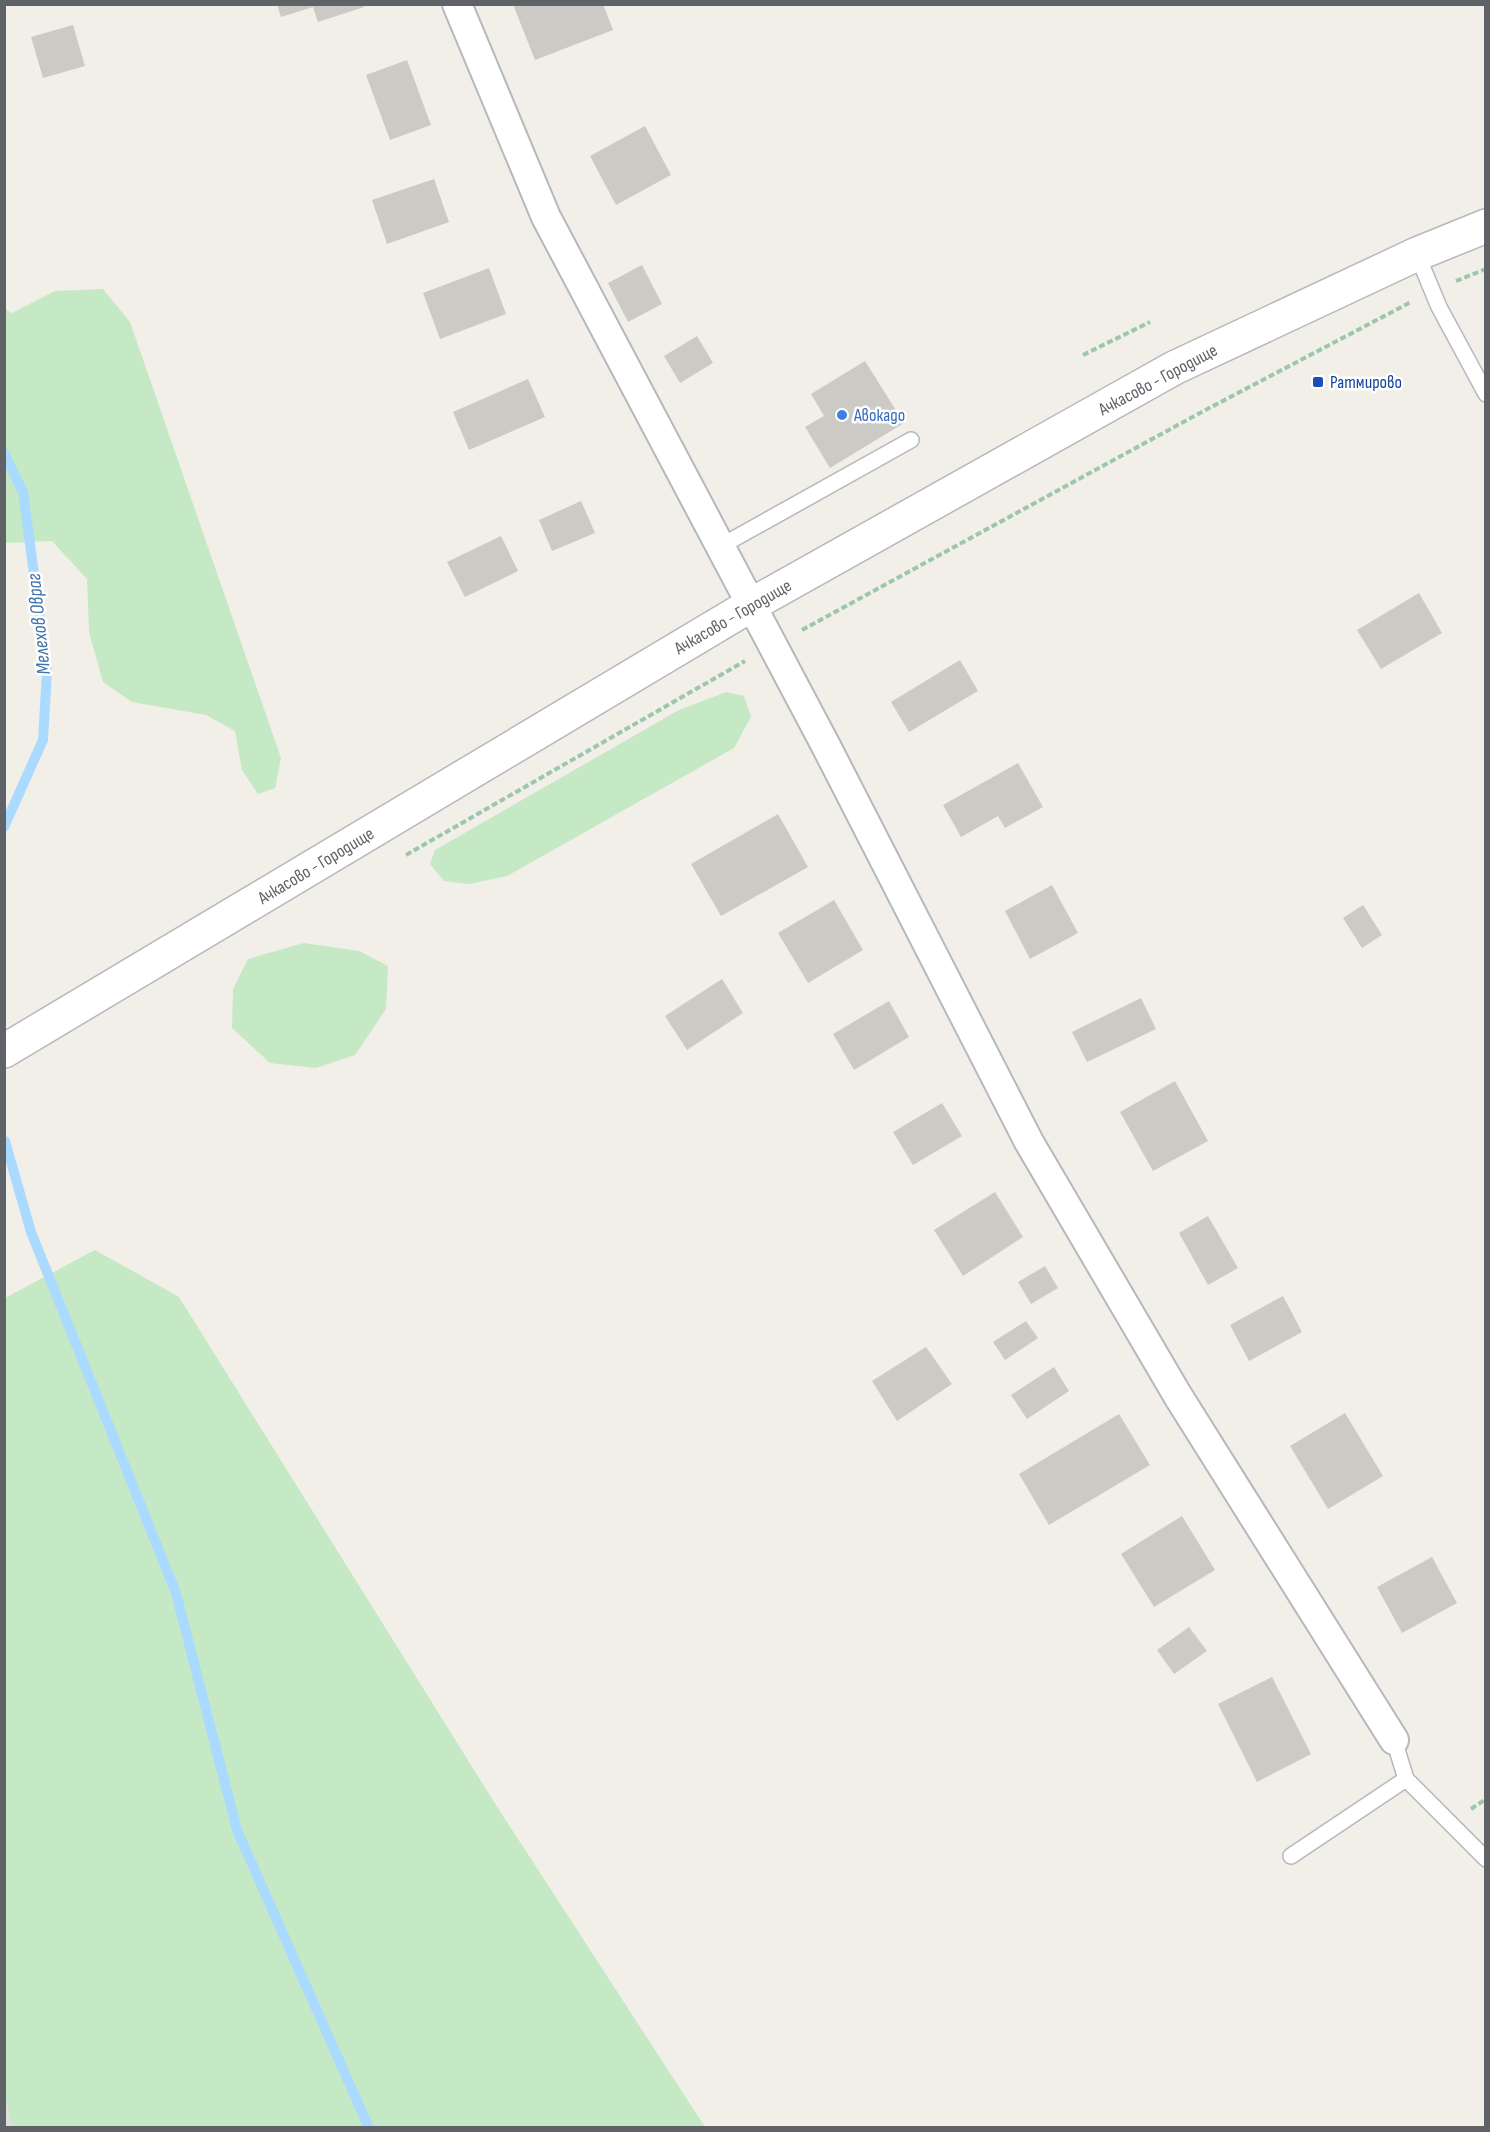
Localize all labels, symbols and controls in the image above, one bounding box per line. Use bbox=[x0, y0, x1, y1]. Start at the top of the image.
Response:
street label: Ачкасово - Городище bbox=[1094, 340, 1221, 421]
place label: Ратмирово bbox=[1330, 372, 1402, 393]
marker: Ратмирово bbox=[1311, 375, 1325, 389]
place label: Авокадо bbox=[853, 405, 905, 426]
marker: Авокадо bbox=[835, 408, 849, 422]
water label: Мелехов Овраг bbox=[22, 572, 56, 676]
street label: Ачкасово - Городище bbox=[670, 575, 795, 659]
street label: Ачкасово - Городище bbox=[253, 823, 378, 909]

